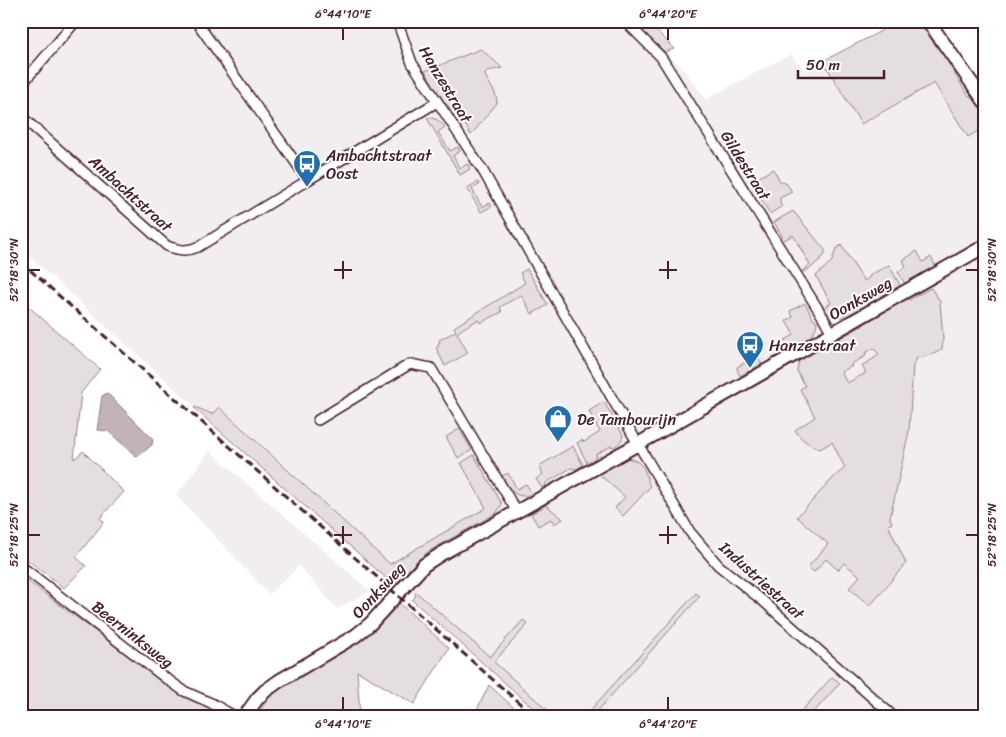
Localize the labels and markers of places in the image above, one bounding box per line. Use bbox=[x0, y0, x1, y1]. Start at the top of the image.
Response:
place label: Ambachtstraat Oost bbox=[325, 141, 432, 188]
bus stop icon: Ambachtstraat Oost bbox=[292, 149, 322, 188]
bus stop icon: Hanzestraat bbox=[735, 330, 765, 369]
place label: Hanzestraat bbox=[769, 331, 856, 360]
shop icon: De Tambourijn bbox=[543, 404, 573, 443]
place label: De Tambourijn bbox=[577, 405, 677, 434]

